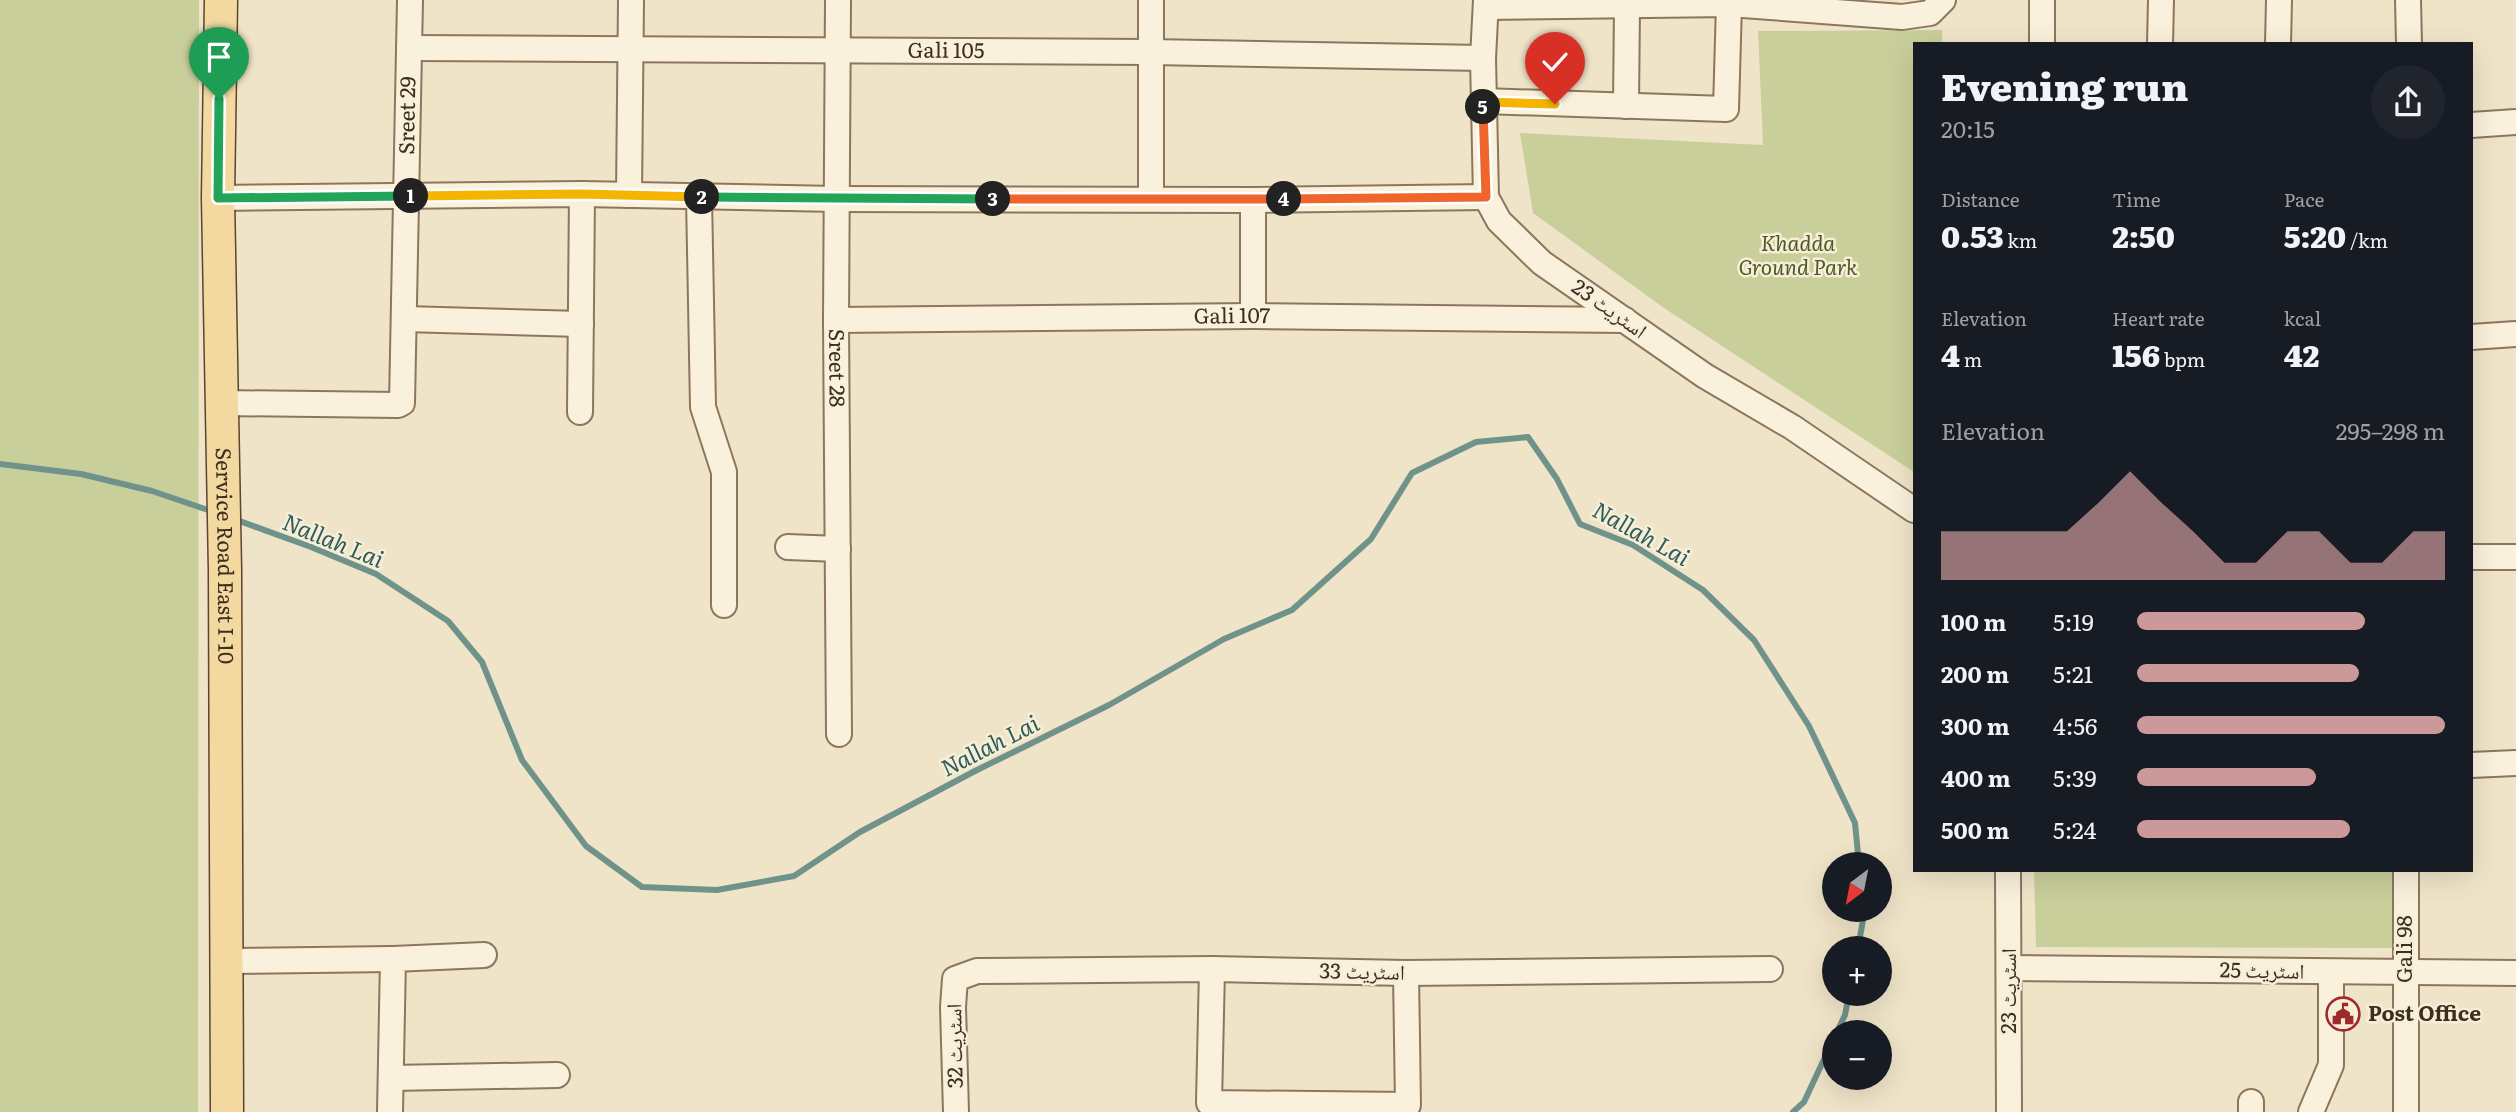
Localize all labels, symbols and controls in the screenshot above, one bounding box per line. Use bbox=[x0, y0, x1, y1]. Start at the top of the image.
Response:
pin bbox=[189, 27, 249, 99]
pin bbox=[1525, 32, 1585, 104]
street label: Gali 105 bbox=[908, 33, 984, 64]
icon: arrive bbox=[200, 38, 238, 76]
icon: check bbox=[1536, 43, 1574, 81]
text: Evening run bbox=[1941, 56, 2188, 113]
button: share bbox=[2371, 65, 2445, 139]
street label: Sreet 29 bbox=[389, 76, 421, 155]
pin: 5 bbox=[1466, 90, 1500, 124]
text: 5 bbox=[1477, 92, 1488, 120]
text: 20:15 bbox=[1941, 111, 1995, 145]
pin: 1 bbox=[394, 178, 428, 214]
pin: 2 bbox=[684, 180, 720, 214]
text: 1 bbox=[407, 181, 414, 209]
text: 2 bbox=[696, 182, 707, 210]
pin: 3 bbox=[976, 182, 1010, 216]
pin: 4 bbox=[1266, 182, 1302, 216]
text: 3 bbox=[987, 184, 998, 212]
text: 4 bbox=[1278, 184, 1289, 212]
text: Distance bbox=[1941, 185, 2020, 213]
text: Time bbox=[2112, 185, 2161, 213]
text: Pace bbox=[2284, 185, 2324, 213]
text: 0.53 bbox=[1941, 213, 2003, 257]
text: 2:50 bbox=[2112, 213, 2175, 257]
text: 5:20 bbox=[2284, 213, 2346, 257]
park label: Khadda Ground Park bbox=[1738, 226, 1858, 281]
text: km bbox=[2003, 226, 2037, 254]
text: /km bbox=[2346, 226, 2388, 254]
street label: اسٹریٹ 23 bbox=[1567, 270, 1654, 344]
street label: Gali 107 bbox=[1193, 298, 1271, 330]
text: Elevation bbox=[1941, 304, 2027, 332]
text: Heart rate bbox=[2112, 304, 2205, 332]
text: kcal bbox=[2284, 304, 2321, 332]
street label: Sreet 28 bbox=[823, 329, 855, 407]
text: 4 bbox=[1941, 332, 1960, 376]
text: 156 bbox=[2112, 332, 2160, 376]
text: 42 bbox=[2284, 332, 2319, 376]
text: m bbox=[1960, 345, 1982, 373]
text: bpm bbox=[2160, 345, 2205, 373]
text: Elevation bbox=[1941, 413, 2045, 447]
text: 295–298 m bbox=[2336, 413, 2445, 447]
street label: Service Road East I-10 bbox=[210, 447, 243, 664]
water label: Nallah Lai bbox=[1587, 492, 1697, 573]
water label: Nallah Lai bbox=[278, 503, 390, 575]
text: 100 m bbox=[1941, 604, 2006, 638]
text: 5:19 bbox=[2053, 604, 2094, 638]
text: 200 m bbox=[1941, 656, 2009, 690]
text: 5:21 bbox=[2053, 656, 2093, 690]
water label: Nallah Lai bbox=[934, 705, 1044, 784]
text: 300 m bbox=[1941, 708, 2010, 742]
text: 4:56 bbox=[2053, 708, 2097, 742]
text: 400 m bbox=[1941, 760, 2011, 794]
text: 5:39 bbox=[2053, 760, 2097, 794]
text: 500 m bbox=[1941, 812, 2009, 846]
text: 5:24 bbox=[2053, 812, 2096, 846]
north arrow bbox=[1822, 852, 1892, 922]
map controls bbox=[1822, 852, 1892, 1090]
street label: Gali 98 bbox=[2387, 915, 2418, 983]
button: + bbox=[1822, 936, 1892, 1006]
street label: اسٹریٹ 23 bbox=[1991, 948, 2022, 1034]
street label: اسٹریٹ 25 bbox=[2219, 952, 2305, 985]
street label: اسٹریٹ 33 bbox=[1319, 953, 1405, 986]
public building icon: Post Office bbox=[2324, 995, 2362, 1033]
place label: Post Office bbox=[2368, 996, 2481, 1027]
street label: اسٹریٹ 32 bbox=[936, 1003, 969, 1089]
button: − bbox=[1822, 1020, 1892, 1090]

